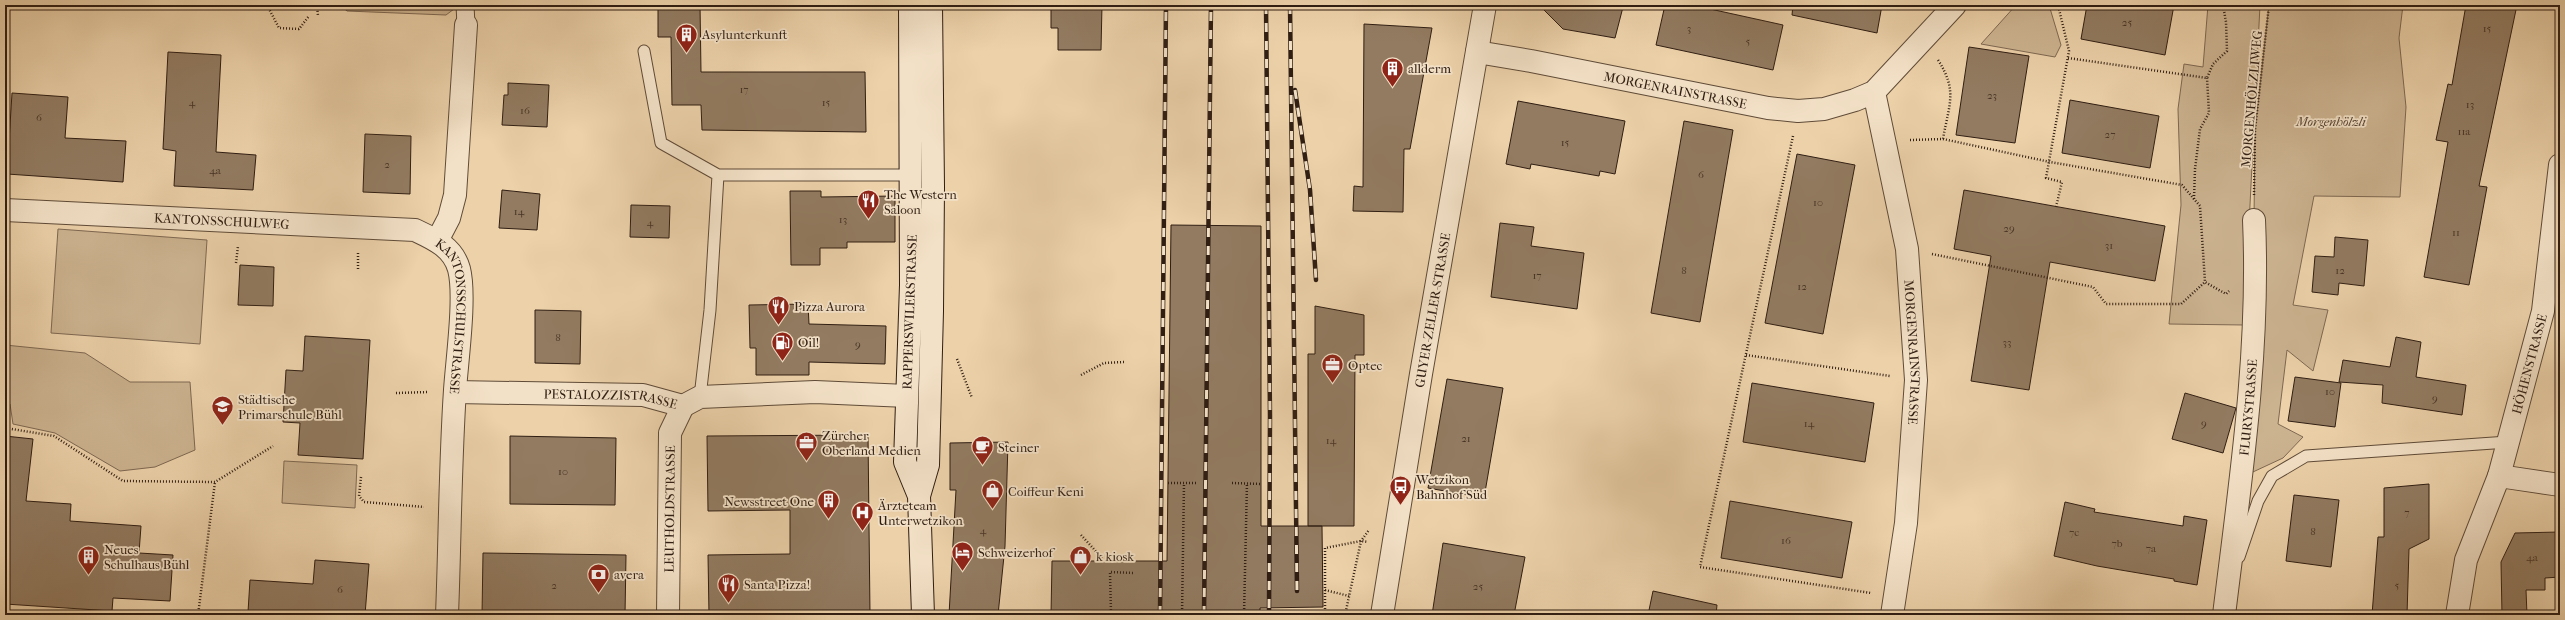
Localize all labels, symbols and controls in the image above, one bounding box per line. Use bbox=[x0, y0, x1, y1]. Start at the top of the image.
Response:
house number: 25 bbox=[2122, 16, 2132, 29]
building icon: Asylunterkunft bbox=[673, 21, 699, 54]
house number: 3 bbox=[1687, 22, 1691, 35]
house number: 15 bbox=[2483, 22, 2492, 35]
place label: Asylunterkunft bbox=[701, 27, 788, 42]
street label: MORGENHÖLZLIWEG bbox=[2238, 30, 2265, 168]
house number: 5 bbox=[1746, 35, 1751, 48]
building icon: allderm bbox=[1379, 55, 1405, 88]
place label: allderm bbox=[1408, 61, 1451, 76]
street label: MORGENRAINSTRASSE bbox=[1603, 69, 1748, 112]
house number: 17 bbox=[739, 83, 749, 96]
house number: 23 bbox=[1987, 89, 1997, 102]
house number: 4 bbox=[189, 96, 196, 109]
house number: 15 bbox=[822, 96, 831, 109]
house number: 13 bbox=[2466, 98, 2474, 111]
house number: 16 bbox=[520, 104, 530, 117]
house number: 6 bbox=[36, 111, 42, 124]
park label: Morgenhölzli bbox=[2295, 114, 2367, 129]
house number: 11a bbox=[2458, 125, 2471, 138]
house number: 27 bbox=[2105, 128, 2115, 141]
house number: 15 bbox=[1561, 136, 1570, 149]
house number: 2 bbox=[384, 158, 390, 171]
house number: 4a bbox=[209, 164, 222, 177]
house number: 6 bbox=[1698, 168, 1704, 181]
place label: The Western Saloon bbox=[884, 187, 957, 217]
restaurant icon: The Western Saloon bbox=[856, 188, 882, 221]
house number: 10 bbox=[1813, 196, 1823, 209]
house number: 14 bbox=[514, 205, 525, 218]
street label: KANTONSSCHULWEG bbox=[154, 210, 290, 232]
house number: 13 bbox=[839, 213, 847, 226]
house number: 4 bbox=[647, 216, 654, 229]
house number: 29 bbox=[2003, 222, 2015, 235]
house number: 11 bbox=[2452, 226, 2460, 239]
street label: GUYER-ZELLER-STRASSE bbox=[1412, 232, 1453, 389]
street label: RAPPERSWILERSTRASSE bbox=[899, 234, 920, 390]
street label: KANTONSSCHULSTRASSE bbox=[432, 235, 469, 394]
house number: 31 bbox=[2105, 239, 2113, 252]
house number: 8 bbox=[1681, 264, 1687, 277]
house number: 12 bbox=[2335, 264, 2345, 277]
house number: 17 bbox=[1532, 269, 1542, 282]
street label: MORGENRAINSTRASSE bbox=[1901, 279, 1923, 425]
house number: 12 bbox=[1797, 280, 1807, 293]
restaurant icon: Pizza Aurora bbox=[766, 293, 792, 326]
place label: Pizza Aurora bbox=[794, 299, 866, 314]
street label: HÖHENSTRASSE bbox=[2509, 312, 2550, 416]
fuel station icon: Oil! bbox=[770, 329, 796, 362]
house number: 8 bbox=[555, 331, 561, 344]
place label: Oil! bbox=[798, 335, 819, 350]
house number: 33 bbox=[2002, 336, 2012, 349]
house number: 9 bbox=[855, 338, 861, 351]
office icon: Optec bbox=[1319, 352, 1345, 385]
place label: Optec bbox=[1348, 358, 1383, 373]
street label: FLURYSTRASSE bbox=[2236, 359, 2260, 457]
house number: 10 bbox=[2325, 385, 2335, 398]
street label: PESTALOZZISTRASSE bbox=[543, 386, 679, 412]
place label: Städtische Primarschule Bühl bbox=[238, 392, 342, 422]
house number: 9 bbox=[2432, 392, 2438, 405]
school or university icon: Städtische Primarschule Bühl bbox=[209, 393, 235, 426]
house number: 14 bbox=[1804, 417, 1815, 430]
house number: 9 bbox=[2201, 417, 2207, 430]
place label: Zürcher Oberland Medien bbox=[822, 428, 921, 458]
office icon: Zürcher Oberland Medien bbox=[793, 429, 819, 462]
house number: 21 bbox=[1461, 432, 1471, 445]
cafe icon: Steiner bbox=[970, 434, 996, 467]
house number: 14 bbox=[1326, 434, 1337, 447]
place label: Steiner bbox=[998, 440, 1040, 455]
street label: LEUTHOLDSTRASSE bbox=[661, 445, 678, 573]
house number: 10 bbox=[558, 465, 568, 478]
place label: Wetzikon Bahnhof Süd bbox=[1415, 472, 1488, 502]
bus stop icon: Wetzikon Bahnhof Süd bbox=[1388, 473, 1414, 506]
shop icon: Coiffeur Keni bbox=[980, 478, 1006, 511]
place label: Coiffeur Keni bbox=[1008, 484, 1084, 499]
building icon: Newsstreet One bbox=[816, 488, 842, 521]
place label: Newsstreet One bbox=[724, 494, 815, 509]
place label: Ärzteteam Unterwetzikon bbox=[877, 498, 963, 528]
hospital icon: Ärzteteam Unterwetzikon bbox=[849, 499, 875, 532]
house number: 7 bbox=[2404, 506, 2410, 519]
house number: 4 bbox=[980, 524, 987, 537]
house number: 8 bbox=[2310, 525, 2316, 538]
house number: 7c bbox=[2069, 526, 2079, 539]
house number: 16 bbox=[1781, 534, 1791, 547]
house number: 7b bbox=[2111, 537, 2123, 550]
hotel icon: Schweizerhof bbox=[949, 539, 975, 572]
place label: Neues Schulhaus Bühl bbox=[104, 542, 190, 572]
house number: 7a bbox=[2146, 542, 2157, 555]
building icon: Neues Schulhaus Bühl bbox=[75, 543, 101, 576]
shop icon: k kiosk bbox=[1067, 543, 1093, 576]
place label: Schweizerhof bbox=[978, 545, 1055, 560]
place label: k kiosk bbox=[1096, 549, 1134, 564]
house number: 4a bbox=[2526, 551, 2539, 564]
bank icon: avera bbox=[585, 561, 611, 594]
place label: avera bbox=[614, 567, 645, 582]
restaurant icon: Santa Pizza! bbox=[715, 571, 741, 604]
place label: Santa Pizza! bbox=[744, 577, 810, 592]
house number: 2 bbox=[551, 579, 557, 592]
house number: 5 bbox=[2395, 579, 2400, 592]
house number: 25 bbox=[1473, 580, 1483, 593]
house number: 6 bbox=[337, 583, 343, 596]

